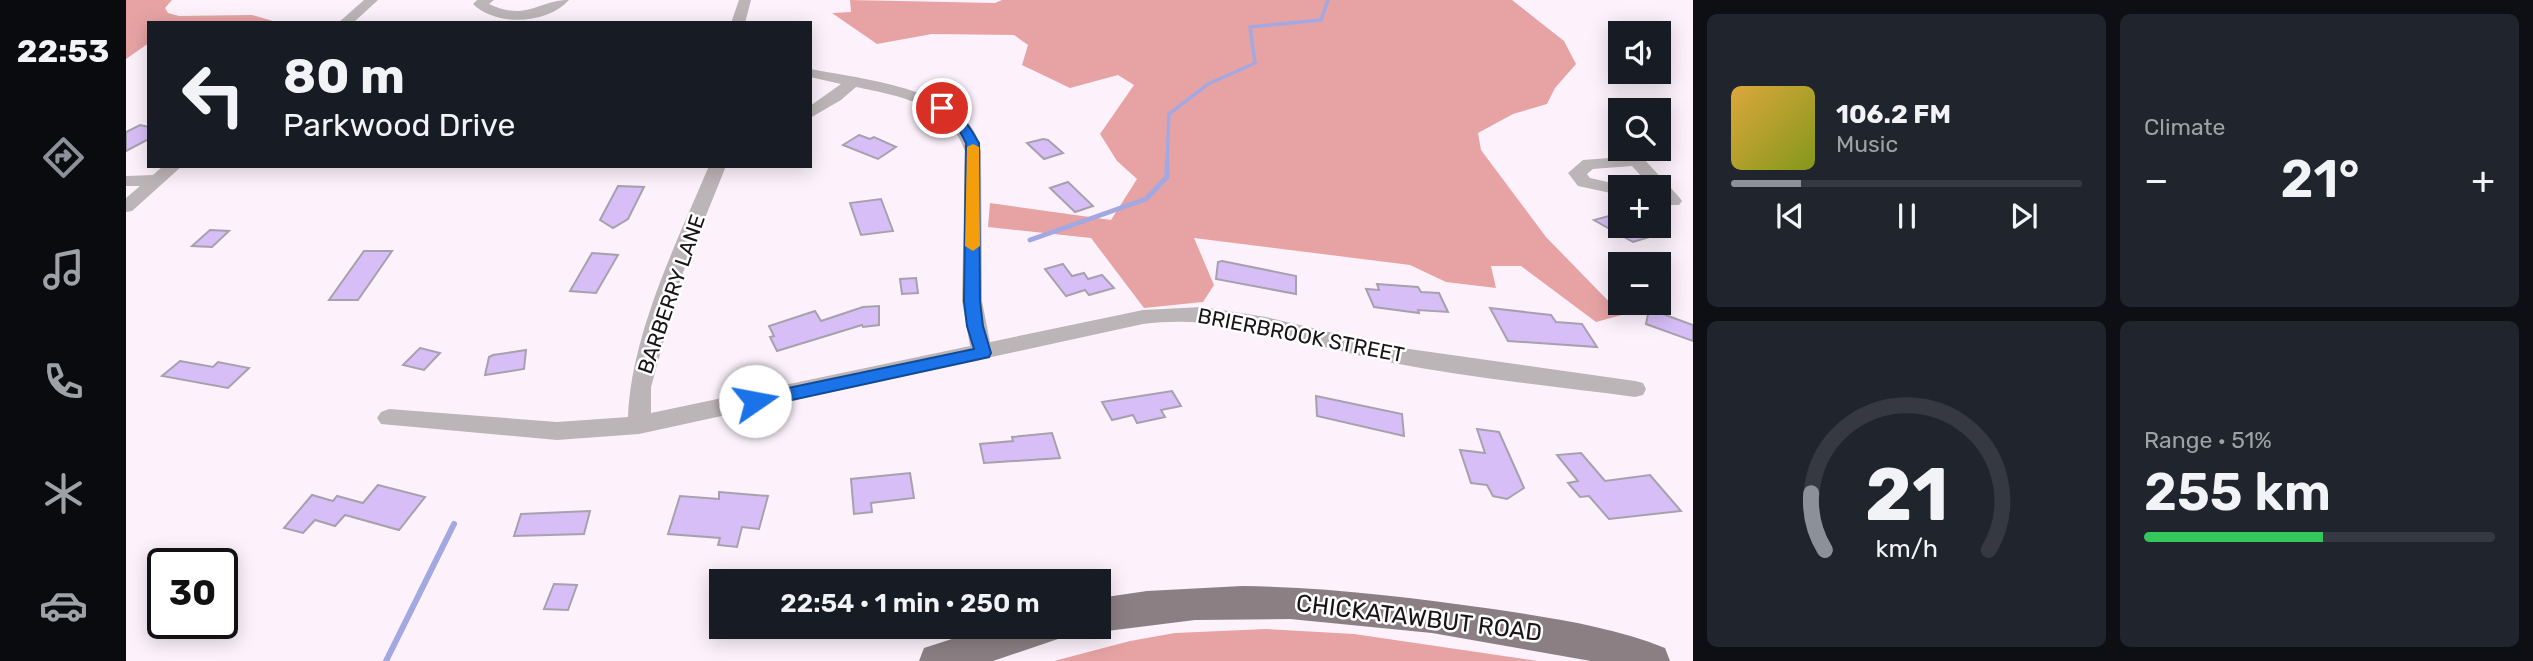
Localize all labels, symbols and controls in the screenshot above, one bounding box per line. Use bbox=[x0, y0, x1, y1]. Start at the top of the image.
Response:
map controls bbox=[1608, 21, 1671, 315]
button: sound bbox=[1608, 21, 1671, 84]
text: 22:53 bbox=[17, 32, 109, 70]
text: 80 m bbox=[283, 47, 405, 105]
icon: left bbox=[168, 49, 259, 140]
pin bbox=[912, 78, 972, 138]
icon: arrive bbox=[923, 89, 961, 127]
button: search bbox=[1608, 98, 1671, 161]
text: 106.2 FM bbox=[1836, 99, 1951, 130]
text: Parkwood Drive bbox=[283, 106, 515, 144]
text: Climate bbox=[2144, 113, 2225, 141]
text: Music bbox=[1836, 130, 1898, 158]
icon: directions bbox=[39, 133, 88, 182]
text: 21° bbox=[2281, 148, 2359, 210]
text: − bbox=[2144, 157, 2169, 203]
text: + bbox=[2471, 157, 2495, 203]
button: + bbox=[1608, 175, 1671, 238]
icon: previous bbox=[1771, 197, 1809, 235]
icon: pause bbox=[1888, 197, 1926, 235]
icon: next bbox=[2005, 197, 2043, 235]
street label: BARBERRY LANE bbox=[632, 211, 710, 377]
icon: music bbox=[39, 245, 88, 294]
button: − bbox=[1608, 252, 1671, 315]
street label: BRIERBROOK STREET bbox=[1195, 303, 1407, 367]
icon: phone bbox=[39, 357, 88, 406]
position arrow bbox=[718, 364, 792, 438]
text: Range · 51% bbox=[2144, 426, 2272, 454]
text: 21 bbox=[1865, 452, 1948, 538]
text: 255 km bbox=[2144, 461, 2331, 523]
icon: climate bbox=[39, 469, 88, 518]
text: km/h bbox=[1875, 534, 1938, 563]
speed limit sign: 30 bbox=[147, 548, 238, 639]
icon: car bbox=[39, 581, 88, 630]
text: 22:54 · 1 min · 250 m bbox=[780, 588, 1040, 619]
street label: CHICKATAWBUT ROAD bbox=[1294, 589, 1544, 647]

